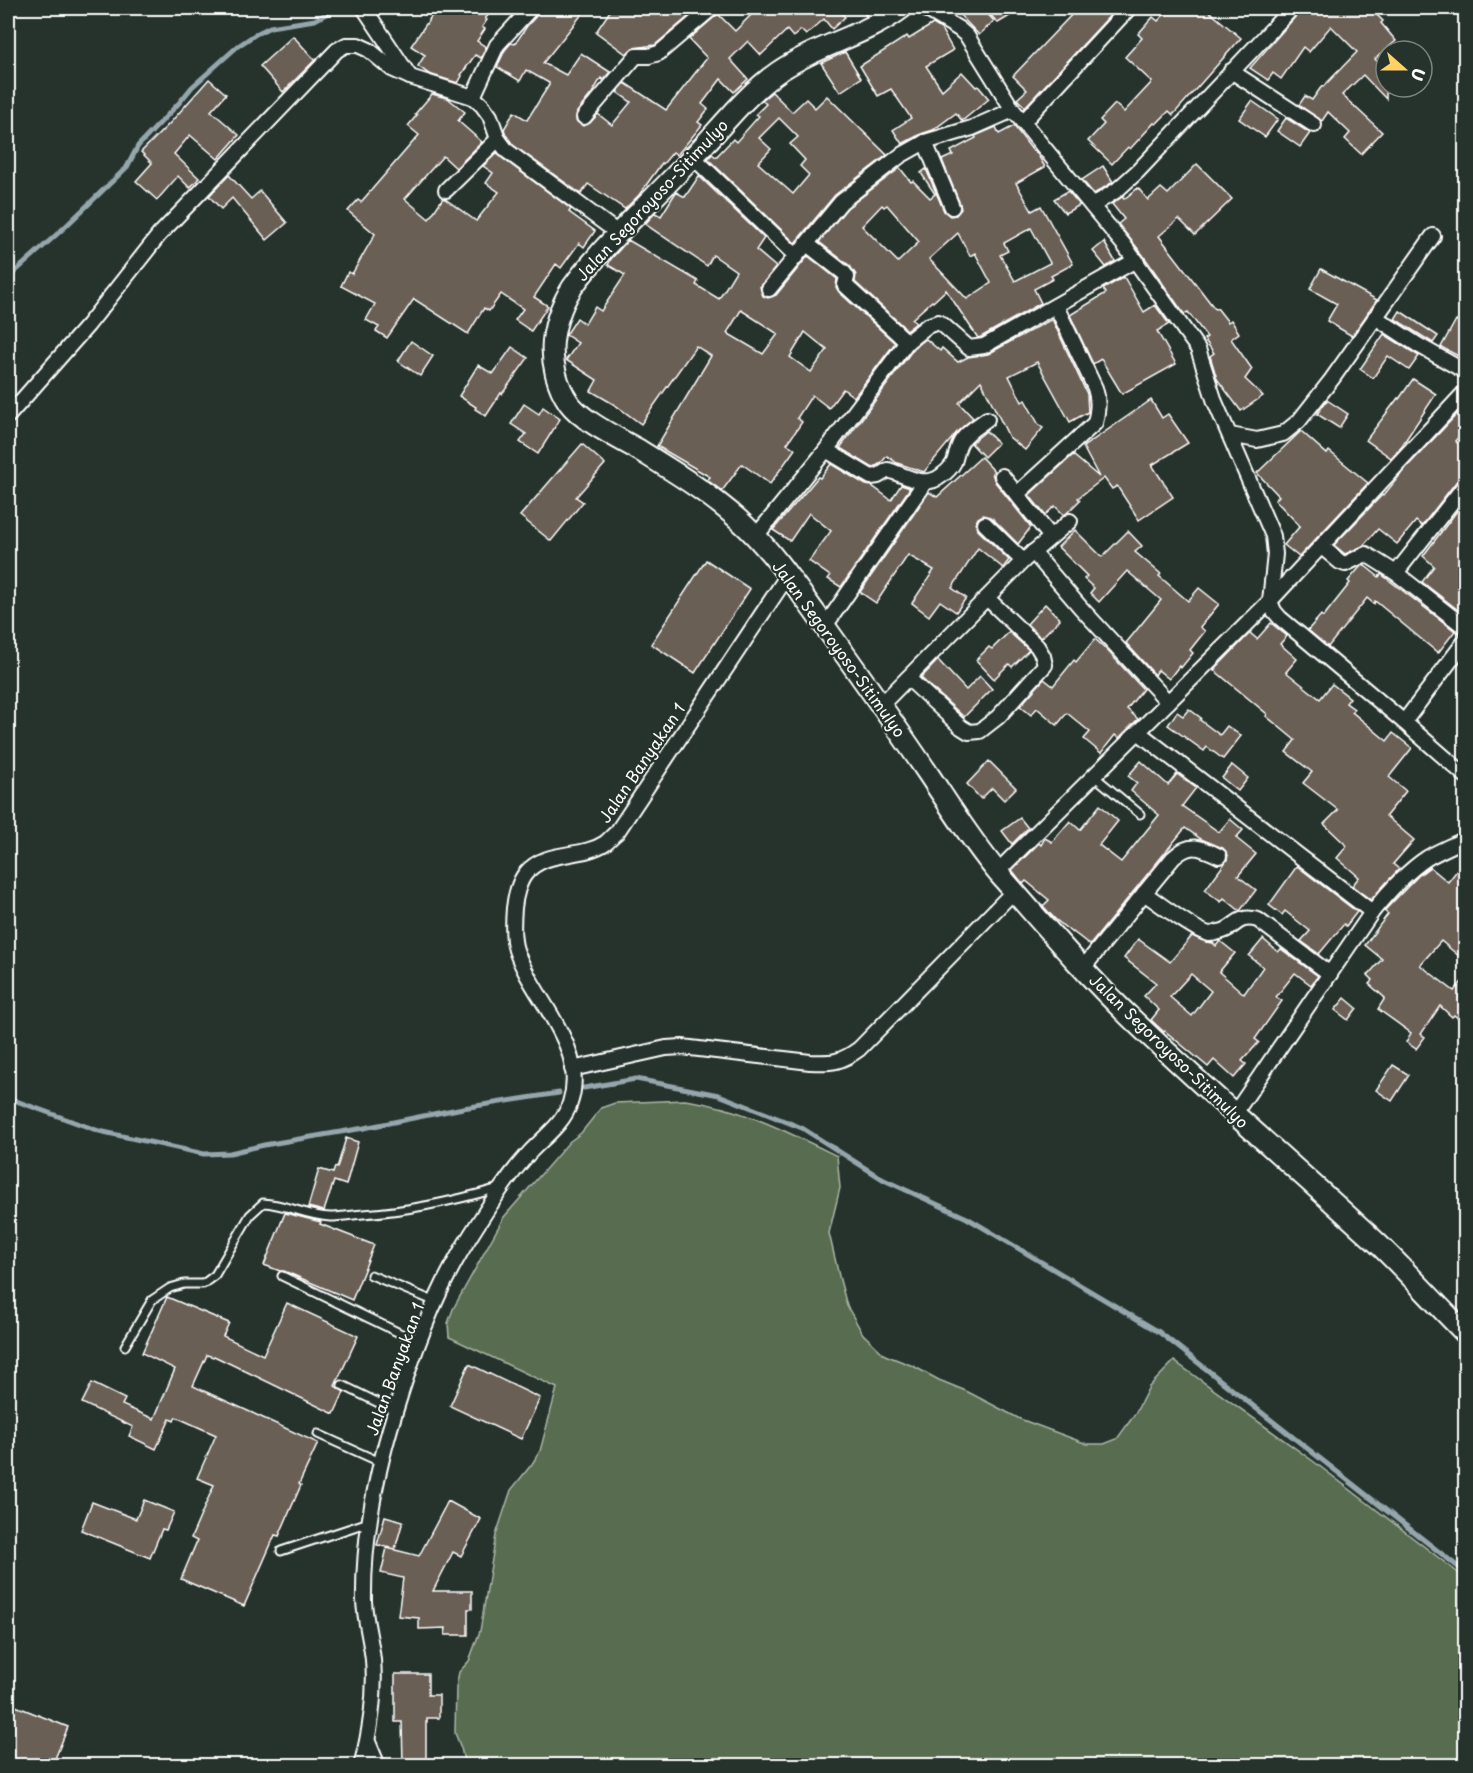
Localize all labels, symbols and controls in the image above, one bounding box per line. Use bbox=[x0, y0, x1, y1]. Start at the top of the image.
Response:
north arrow bbox=[1374, 39, 1434, 99]
text: U bbox=[1406, 65, 1432, 85]
street label: Jalan Segoroyoso-Sitimulyo bbox=[570, 113, 733, 286]
street label: Jalan Segoroyoso-Sitimulyo bbox=[767, 555, 912, 742]
street label: Jalan Banyakan 1 bbox=[592, 698, 690, 827]
street label: Jalan Segoroyoso-Sitimulyo bbox=[1085, 968, 1255, 1133]
street label: Jalan Banyakan 1 bbox=[359, 1299, 429, 1438]

